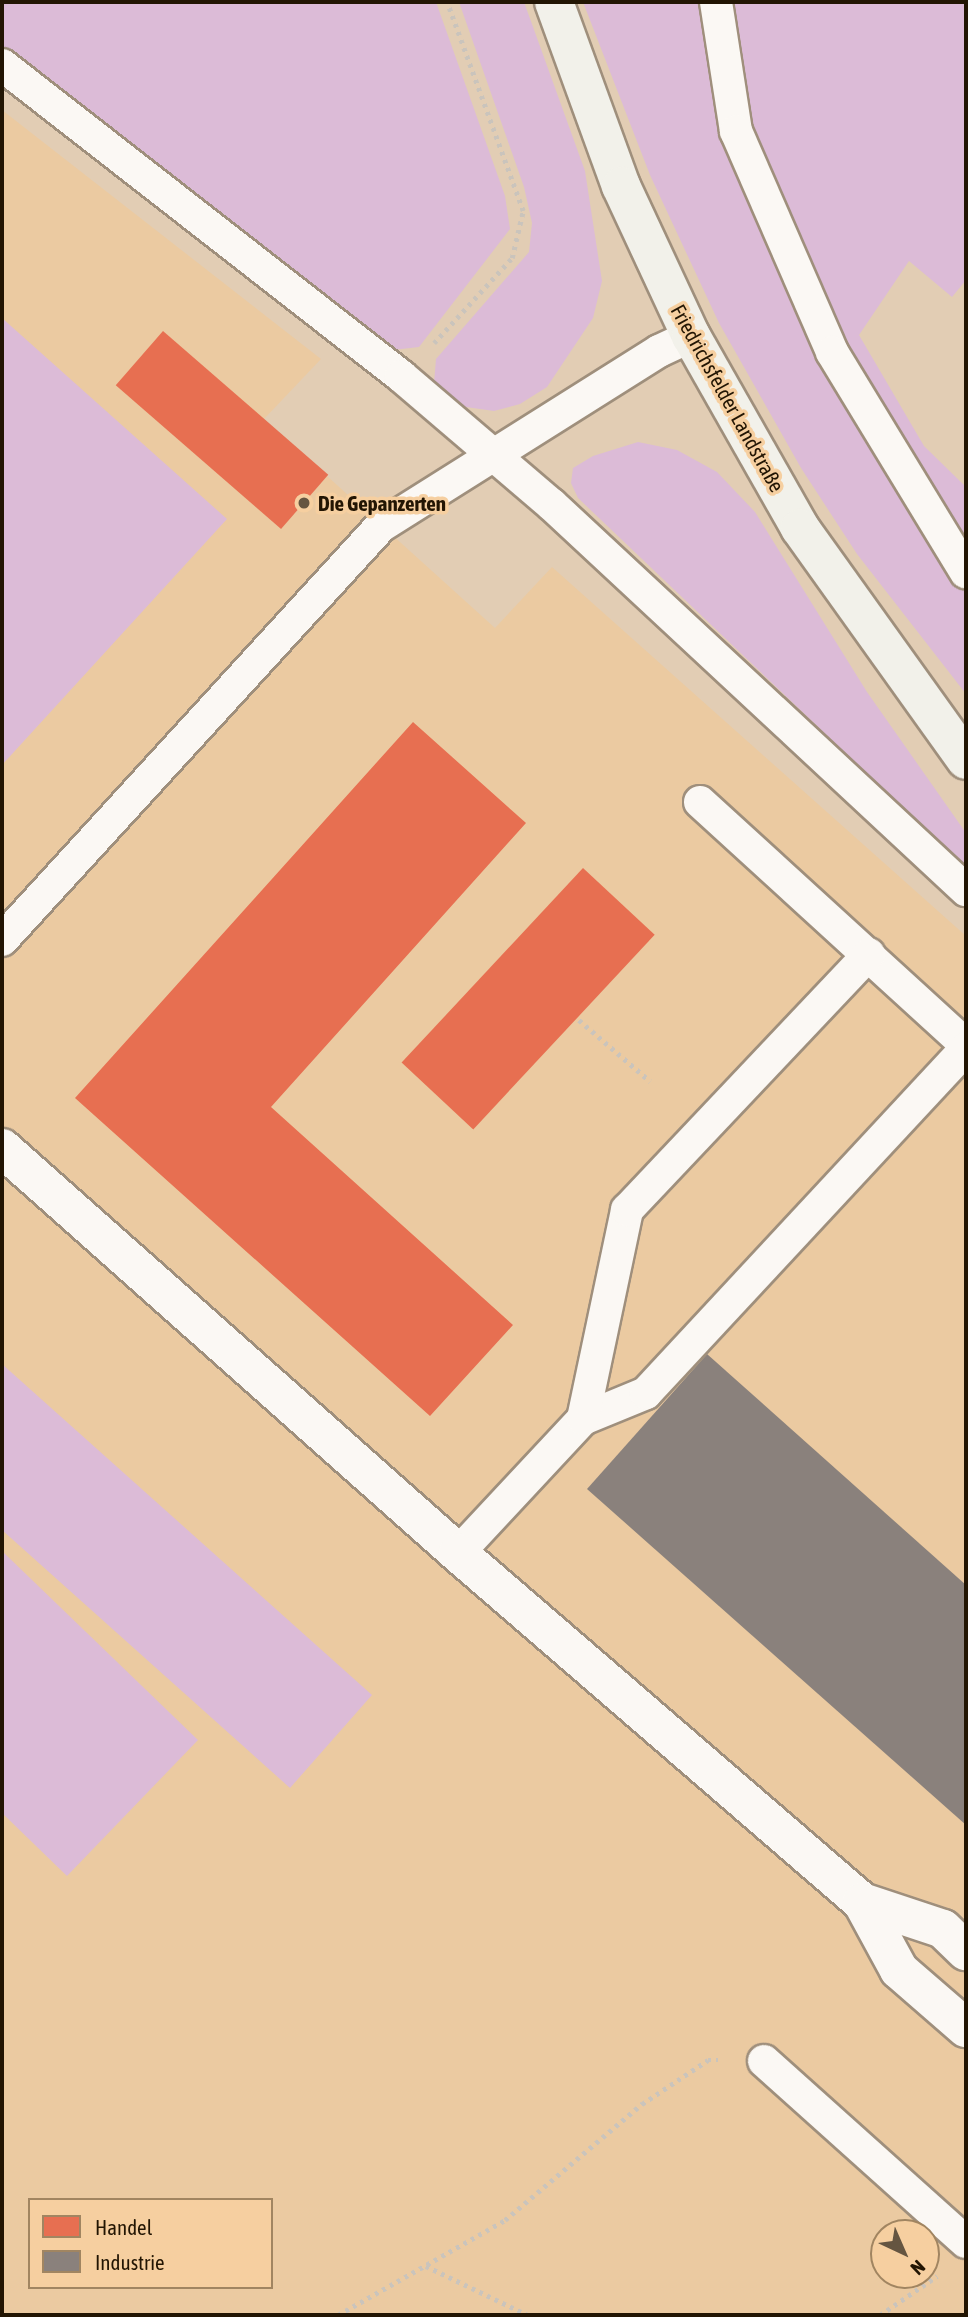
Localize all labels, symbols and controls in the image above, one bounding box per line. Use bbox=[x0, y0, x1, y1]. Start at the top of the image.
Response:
street label: Friedrichsfelder Landstraße bbox=[666, 300, 790, 496]
place label: Die Gepanzerten bbox=[318, 490, 446, 516]
marker: Die Gepanzerten bbox=[296, 495, 312, 511]
legend bbox=[28, 2198, 273, 2289]
text: Handel bbox=[95, 2215, 152, 2239]
north arrow bbox=[870, 2219, 940, 2289]
text: Industrie bbox=[95, 2250, 165, 2274]
text: N bbox=[907, 2256, 930, 2279]

